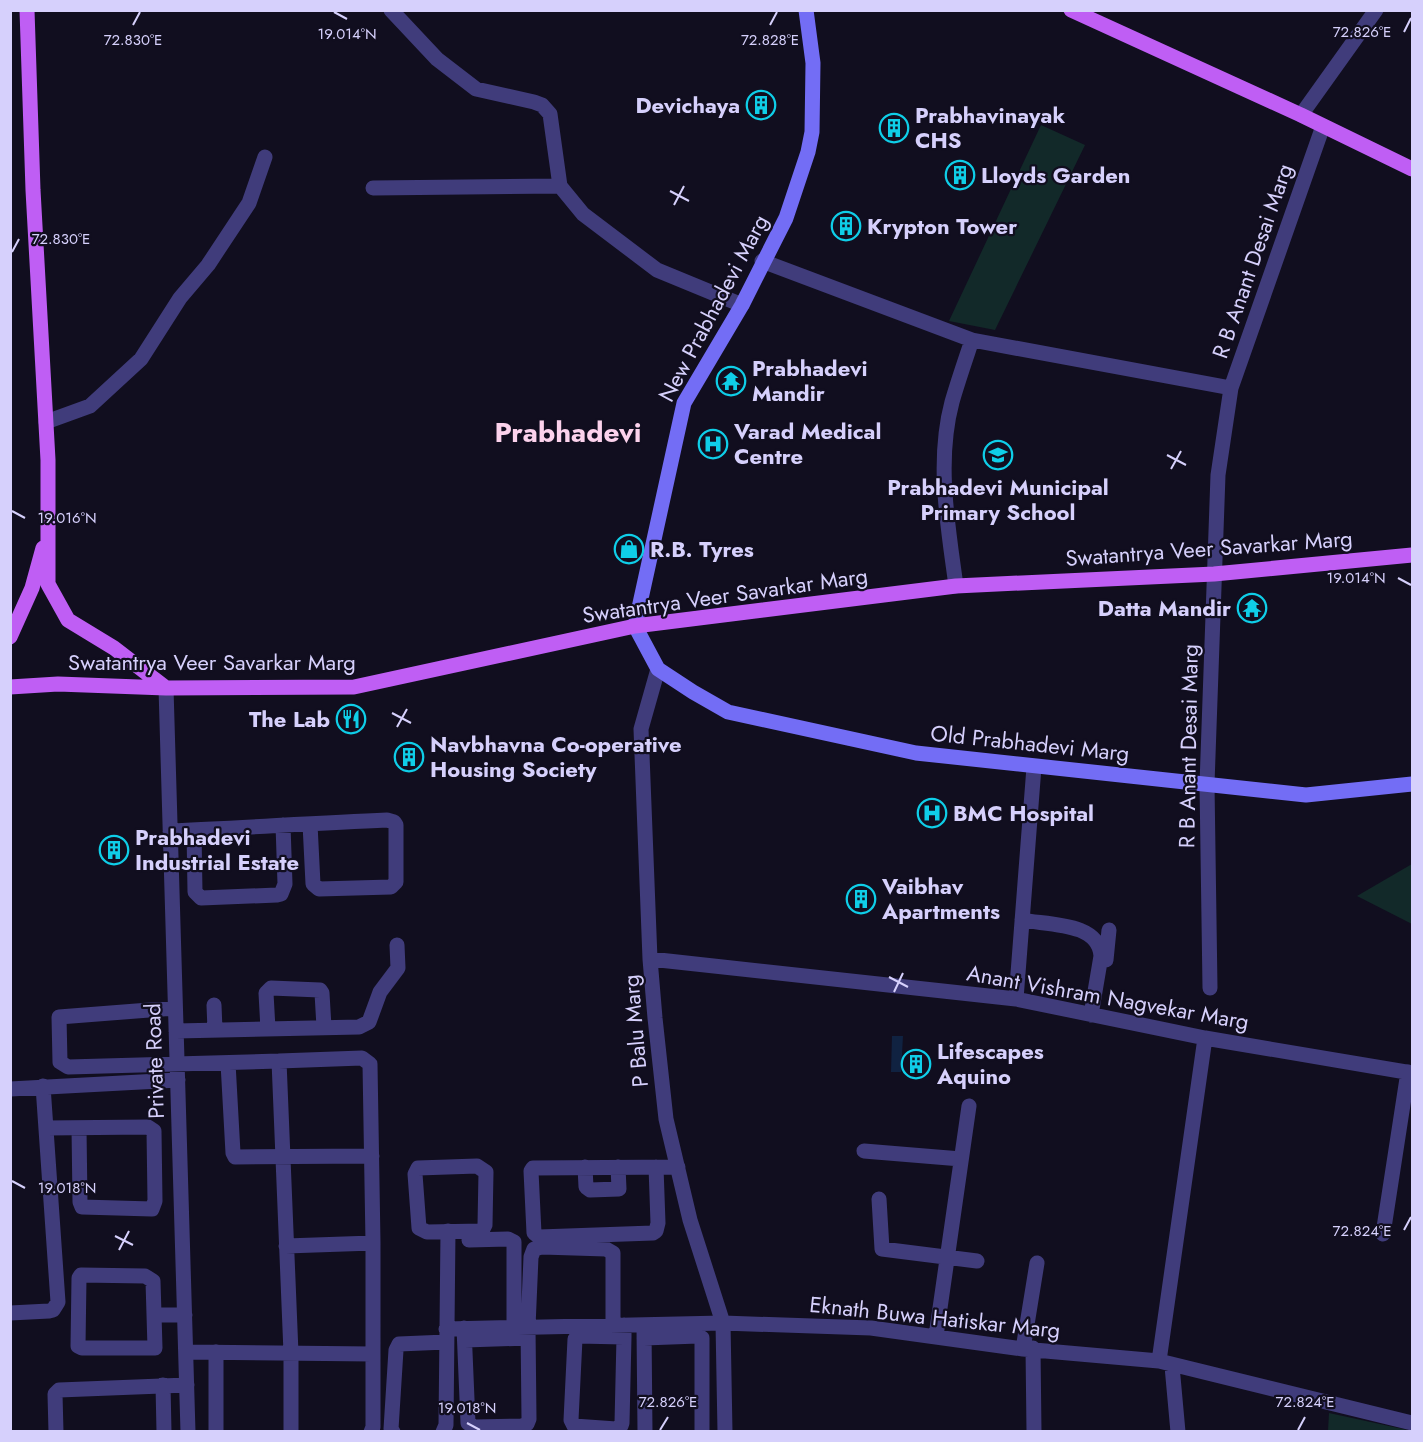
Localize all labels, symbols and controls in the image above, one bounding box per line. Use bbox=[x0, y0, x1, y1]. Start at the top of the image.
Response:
text: 72.826°E bbox=[1333, 21, 1391, 43]
text: 19.014°N bbox=[317, 23, 377, 45]
text: 72.830°E bbox=[104, 29, 162, 51]
text: 72.828°E bbox=[741, 29, 799, 51]
place label: Devichaya bbox=[635, 89, 740, 121]
building icon: Devichaya bbox=[745, 89, 777, 121]
place label: Prabhavinayak CHS bbox=[915, 99, 1065, 156]
building icon: Prabhavinayak CHS bbox=[878, 112, 910, 144]
building icon: Lloyds Garden bbox=[944, 159, 976, 191]
place label: Lloyds Garden bbox=[981, 159, 1131, 191]
street label: R B Anant Desai Marg bbox=[1204, 159, 1300, 363]
street label: New Prabhadevi Marg bbox=[650, 209, 776, 407]
building icon: Krypton Tower bbox=[830, 210, 862, 242]
place label: Krypton Tower bbox=[867, 210, 1017, 242]
text: 72.830°E bbox=[32, 228, 90, 250]
place label: Prabhadevi Mandir bbox=[752, 352, 868, 409]
temple icon: Prabhadevi Mandir bbox=[715, 365, 747, 397]
district label: Prabhadevi bbox=[494, 412, 642, 453]
place label: Varad Medical Centre bbox=[733, 415, 881, 472]
hospital icon: Varad Medical Centre bbox=[697, 428, 729, 460]
school or university icon: Prabhadevi Municipal Primary School bbox=[982, 439, 1014, 471]
place label: Prabhadevi Municipal Primary School bbox=[887, 471, 1109, 528]
text: 19.016°N bbox=[37, 507, 97, 529]
street label: Swatantrya Veer Savarkar Marg bbox=[1064, 522, 1354, 574]
shop icon: R.B. Tyres bbox=[613, 533, 645, 565]
place label: R.B. Tyres bbox=[650, 533, 754, 565]
street label: Swatantrya Veer Savarkar Marg bbox=[580, 559, 870, 631]
text: 19.014°N bbox=[1326, 567, 1386, 589]
place label: Datta Mandir bbox=[1098, 592, 1231, 624]
temple icon: Datta Mandir bbox=[1236, 592, 1268, 624]
street label: R B Anant Desai Marg bbox=[1170, 644, 1206, 848]
street label: Swatantrya Veer Savarkar Marg bbox=[68, 646, 356, 678]
place label: The Lab bbox=[249, 703, 330, 735]
restaurant icon: The Lab bbox=[335, 703, 367, 735]
street label: Old Prabhadevi Marg bbox=[929, 717, 1131, 769]
place label: Navbhavna Co-operative Housing Society bbox=[430, 728, 682, 785]
building icon: Navbhavna Co-operative Housing Society bbox=[393, 741, 425, 773]
hospital icon: BMC Hospital bbox=[916, 797, 948, 829]
place label: BMC Hospital bbox=[953, 797, 1094, 829]
place label: Prabhadevi Industrial Estate bbox=[135, 821, 299, 878]
building icon: Prabhadevi Industrial Estate bbox=[98, 834, 130, 866]
place label: Vaibhav Apartments bbox=[881, 870, 1000, 927]
building icon: Vaibhav Apartments bbox=[845, 883, 877, 915]
street label: Anant Vishram Nagvekar Marg bbox=[964, 956, 1252, 1038]
street label: P Balu Marg bbox=[614, 973, 656, 1089]
street label: Private Road bbox=[136, 1003, 172, 1119]
place label: Lifescapes Aquino bbox=[936, 1035, 1044, 1092]
building icon: Lifescapes Aquino bbox=[900, 1048, 932, 1080]
text: 19.018°N bbox=[38, 1177, 96, 1199]
text: 72.824°E bbox=[1333, 1220, 1391, 1242]
street label: Eknath Buwa Hatiskar Marg bbox=[808, 1288, 1062, 1346]
text: 72.826°E bbox=[639, 1391, 697, 1413]
text: 72.824°E bbox=[1276, 1391, 1334, 1413]
text: 19.018°N bbox=[438, 1397, 496, 1419]

